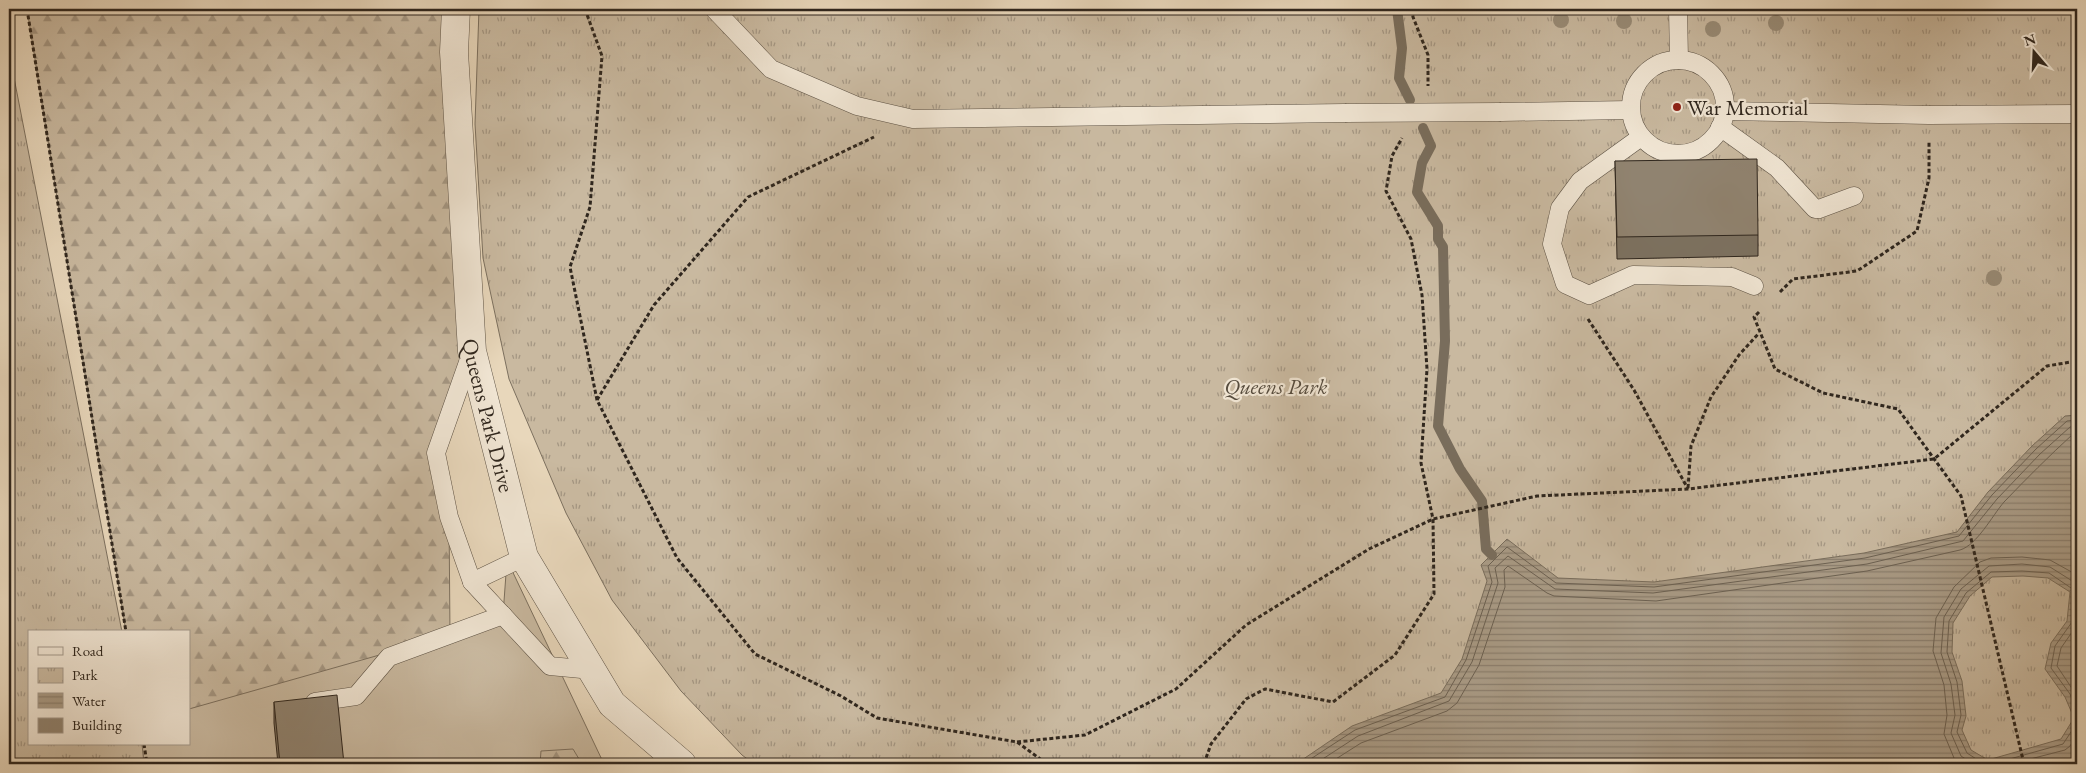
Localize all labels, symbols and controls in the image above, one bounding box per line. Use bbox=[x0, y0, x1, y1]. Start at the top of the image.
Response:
north arrow bbox=[2008, 28, 2058, 78]
text: N bbox=[2021, 29, 2039, 50]
place label: War Memorial bbox=[1687, 93, 1808, 122]
marker: War Memorial bbox=[1671, 101, 1683, 113]
street label: Queens Park Drive bbox=[457, 338, 522, 496]
park label: Queens Park bbox=[1224, 372, 1328, 401]
legend bbox=[28, 630, 190, 746]
text: Road bbox=[72, 641, 104, 660]
text: Park bbox=[72, 665, 99, 684]
text: Water bbox=[72, 691, 106, 710]
text: Building bbox=[72, 715, 122, 734]

